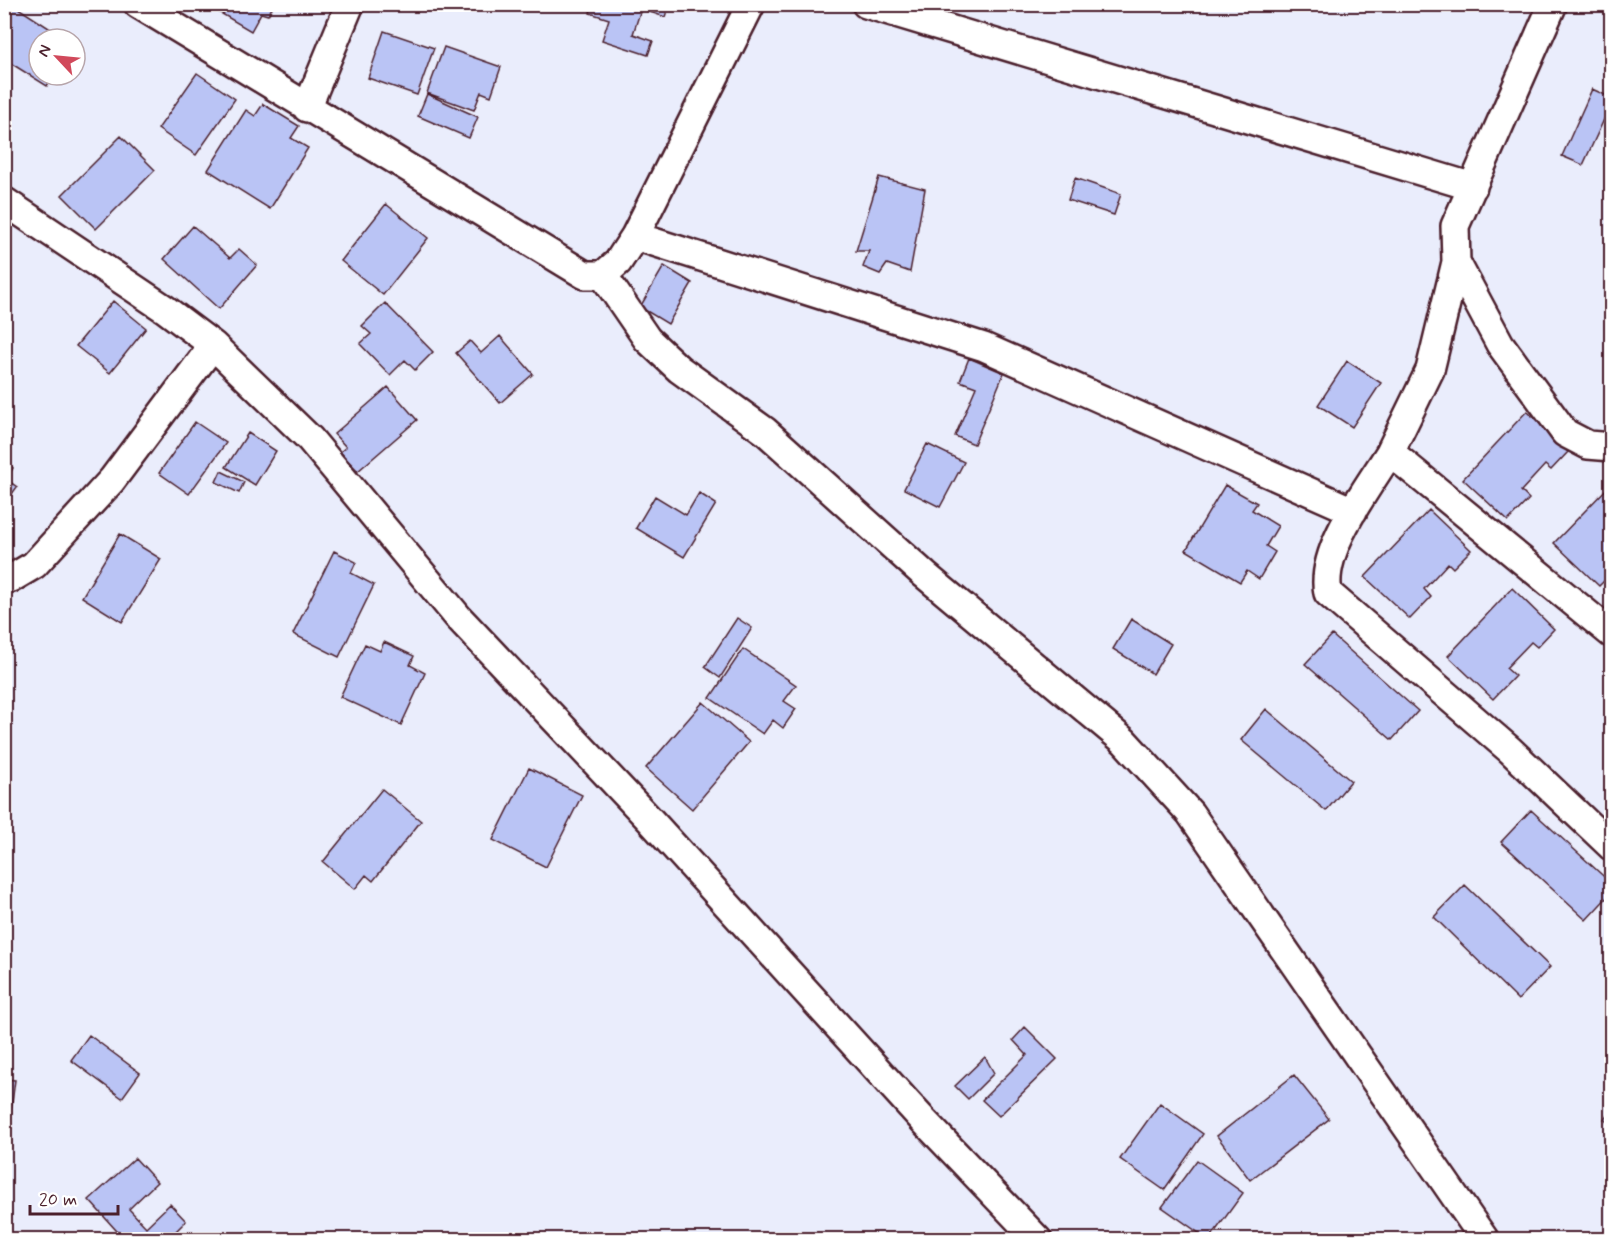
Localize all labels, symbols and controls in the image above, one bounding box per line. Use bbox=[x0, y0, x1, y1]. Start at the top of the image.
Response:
north arrow bbox=[27, 27, 87, 87]
text: N bbox=[33, 42, 57, 60]
scale bar bbox=[30, 1178, 118, 1216]
text: 20 m bbox=[39, 1188, 77, 1212]

